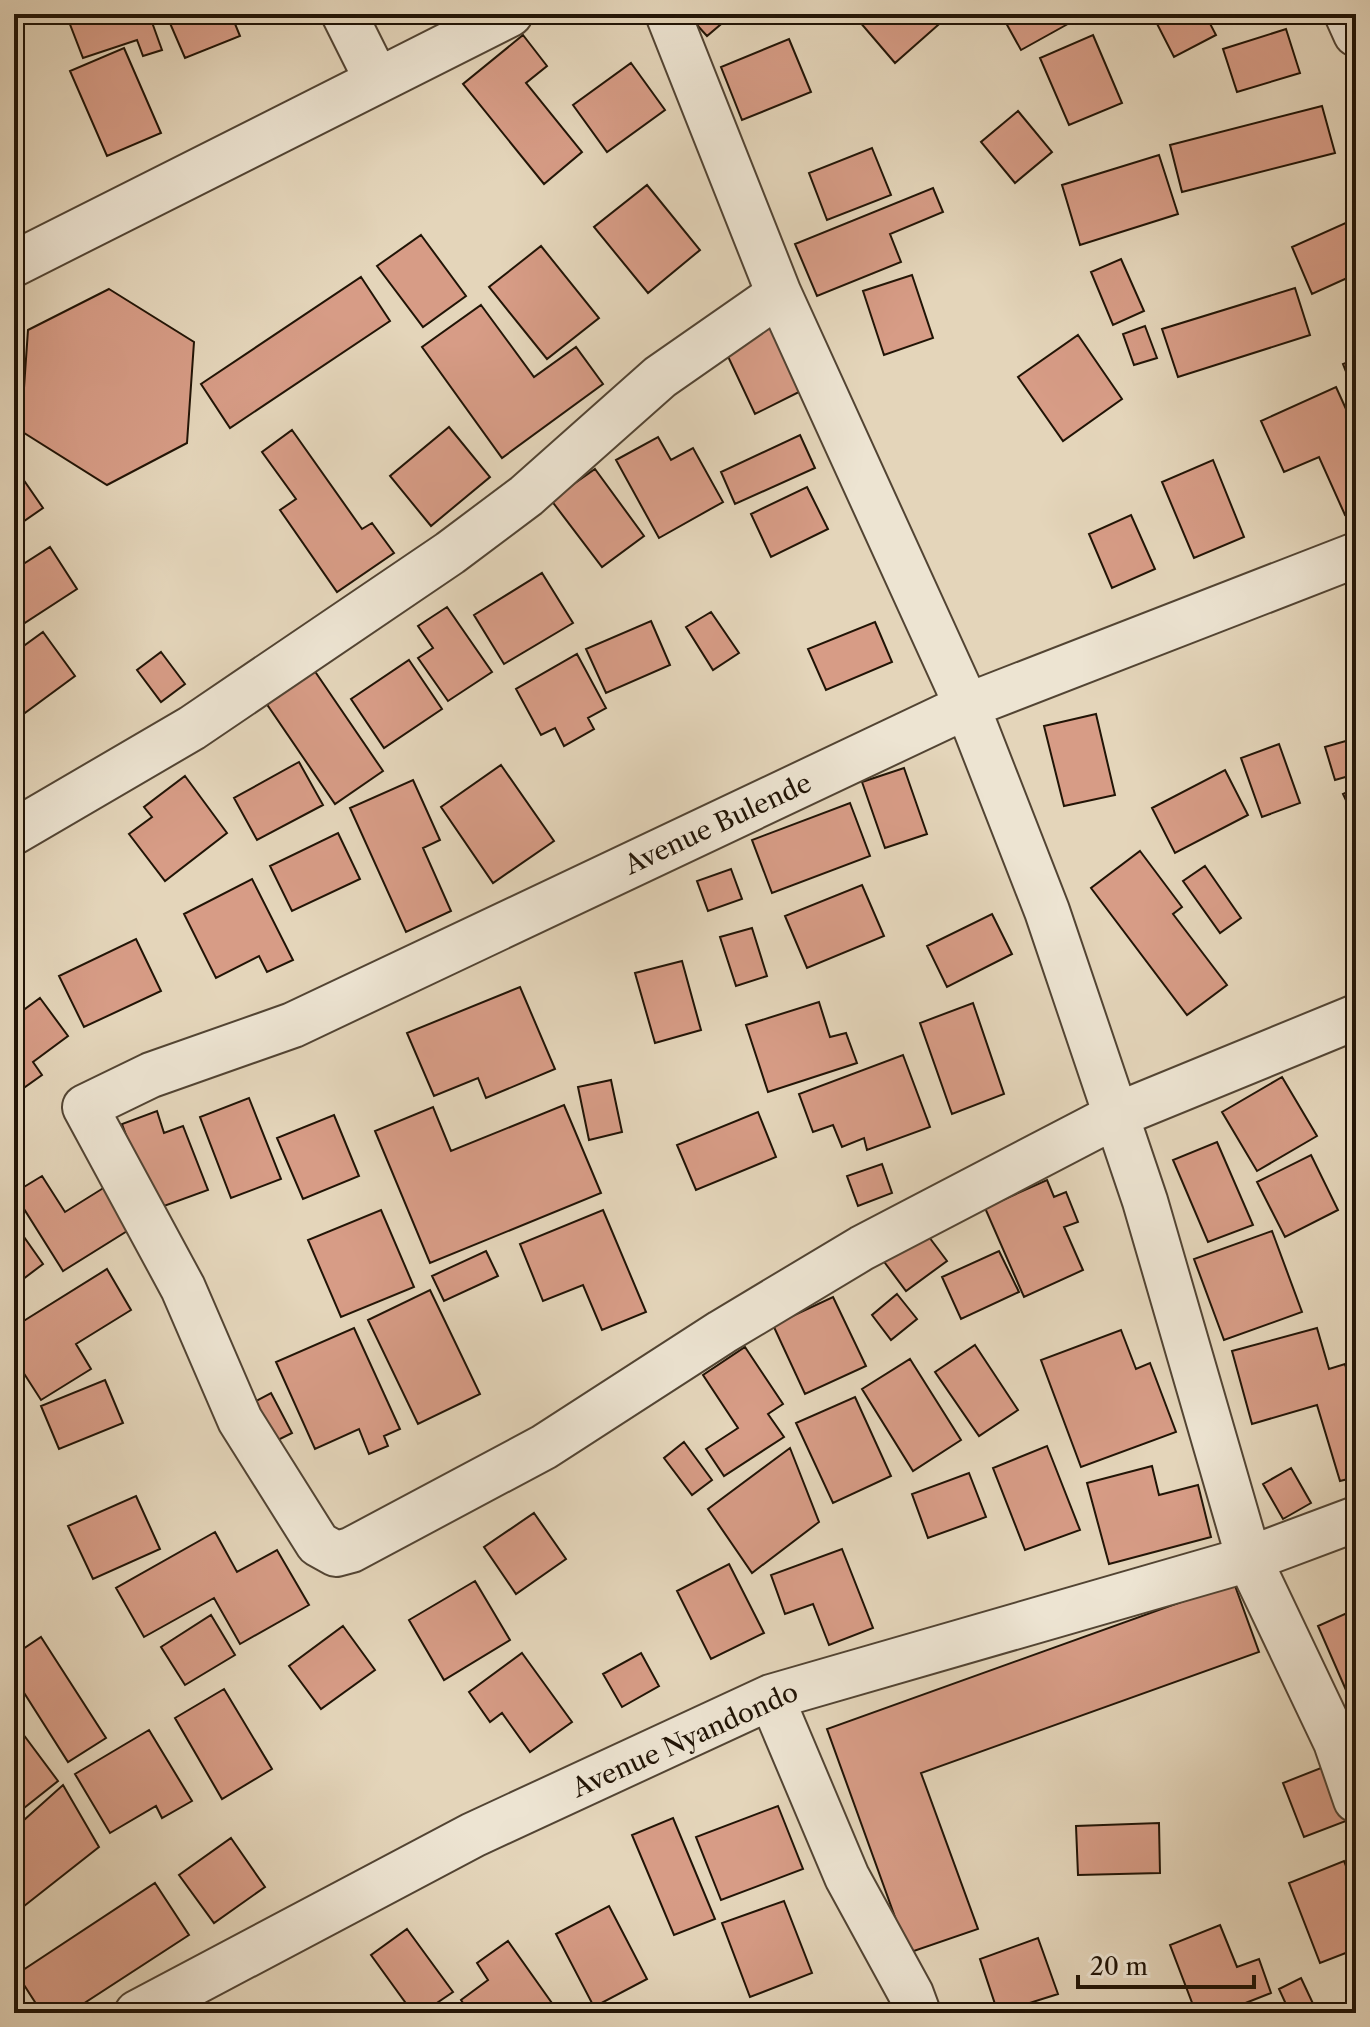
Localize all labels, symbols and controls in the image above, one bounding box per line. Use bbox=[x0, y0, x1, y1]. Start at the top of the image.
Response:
street label: Avenue Bulende bbox=[619, 767, 817, 882]
street label: Avenue Nyandondo bbox=[566, 1676, 803, 1805]
scale bar bbox=[1078, 1939, 1254, 1989]
text: 20 m bbox=[1090, 1952, 1148, 1981]

